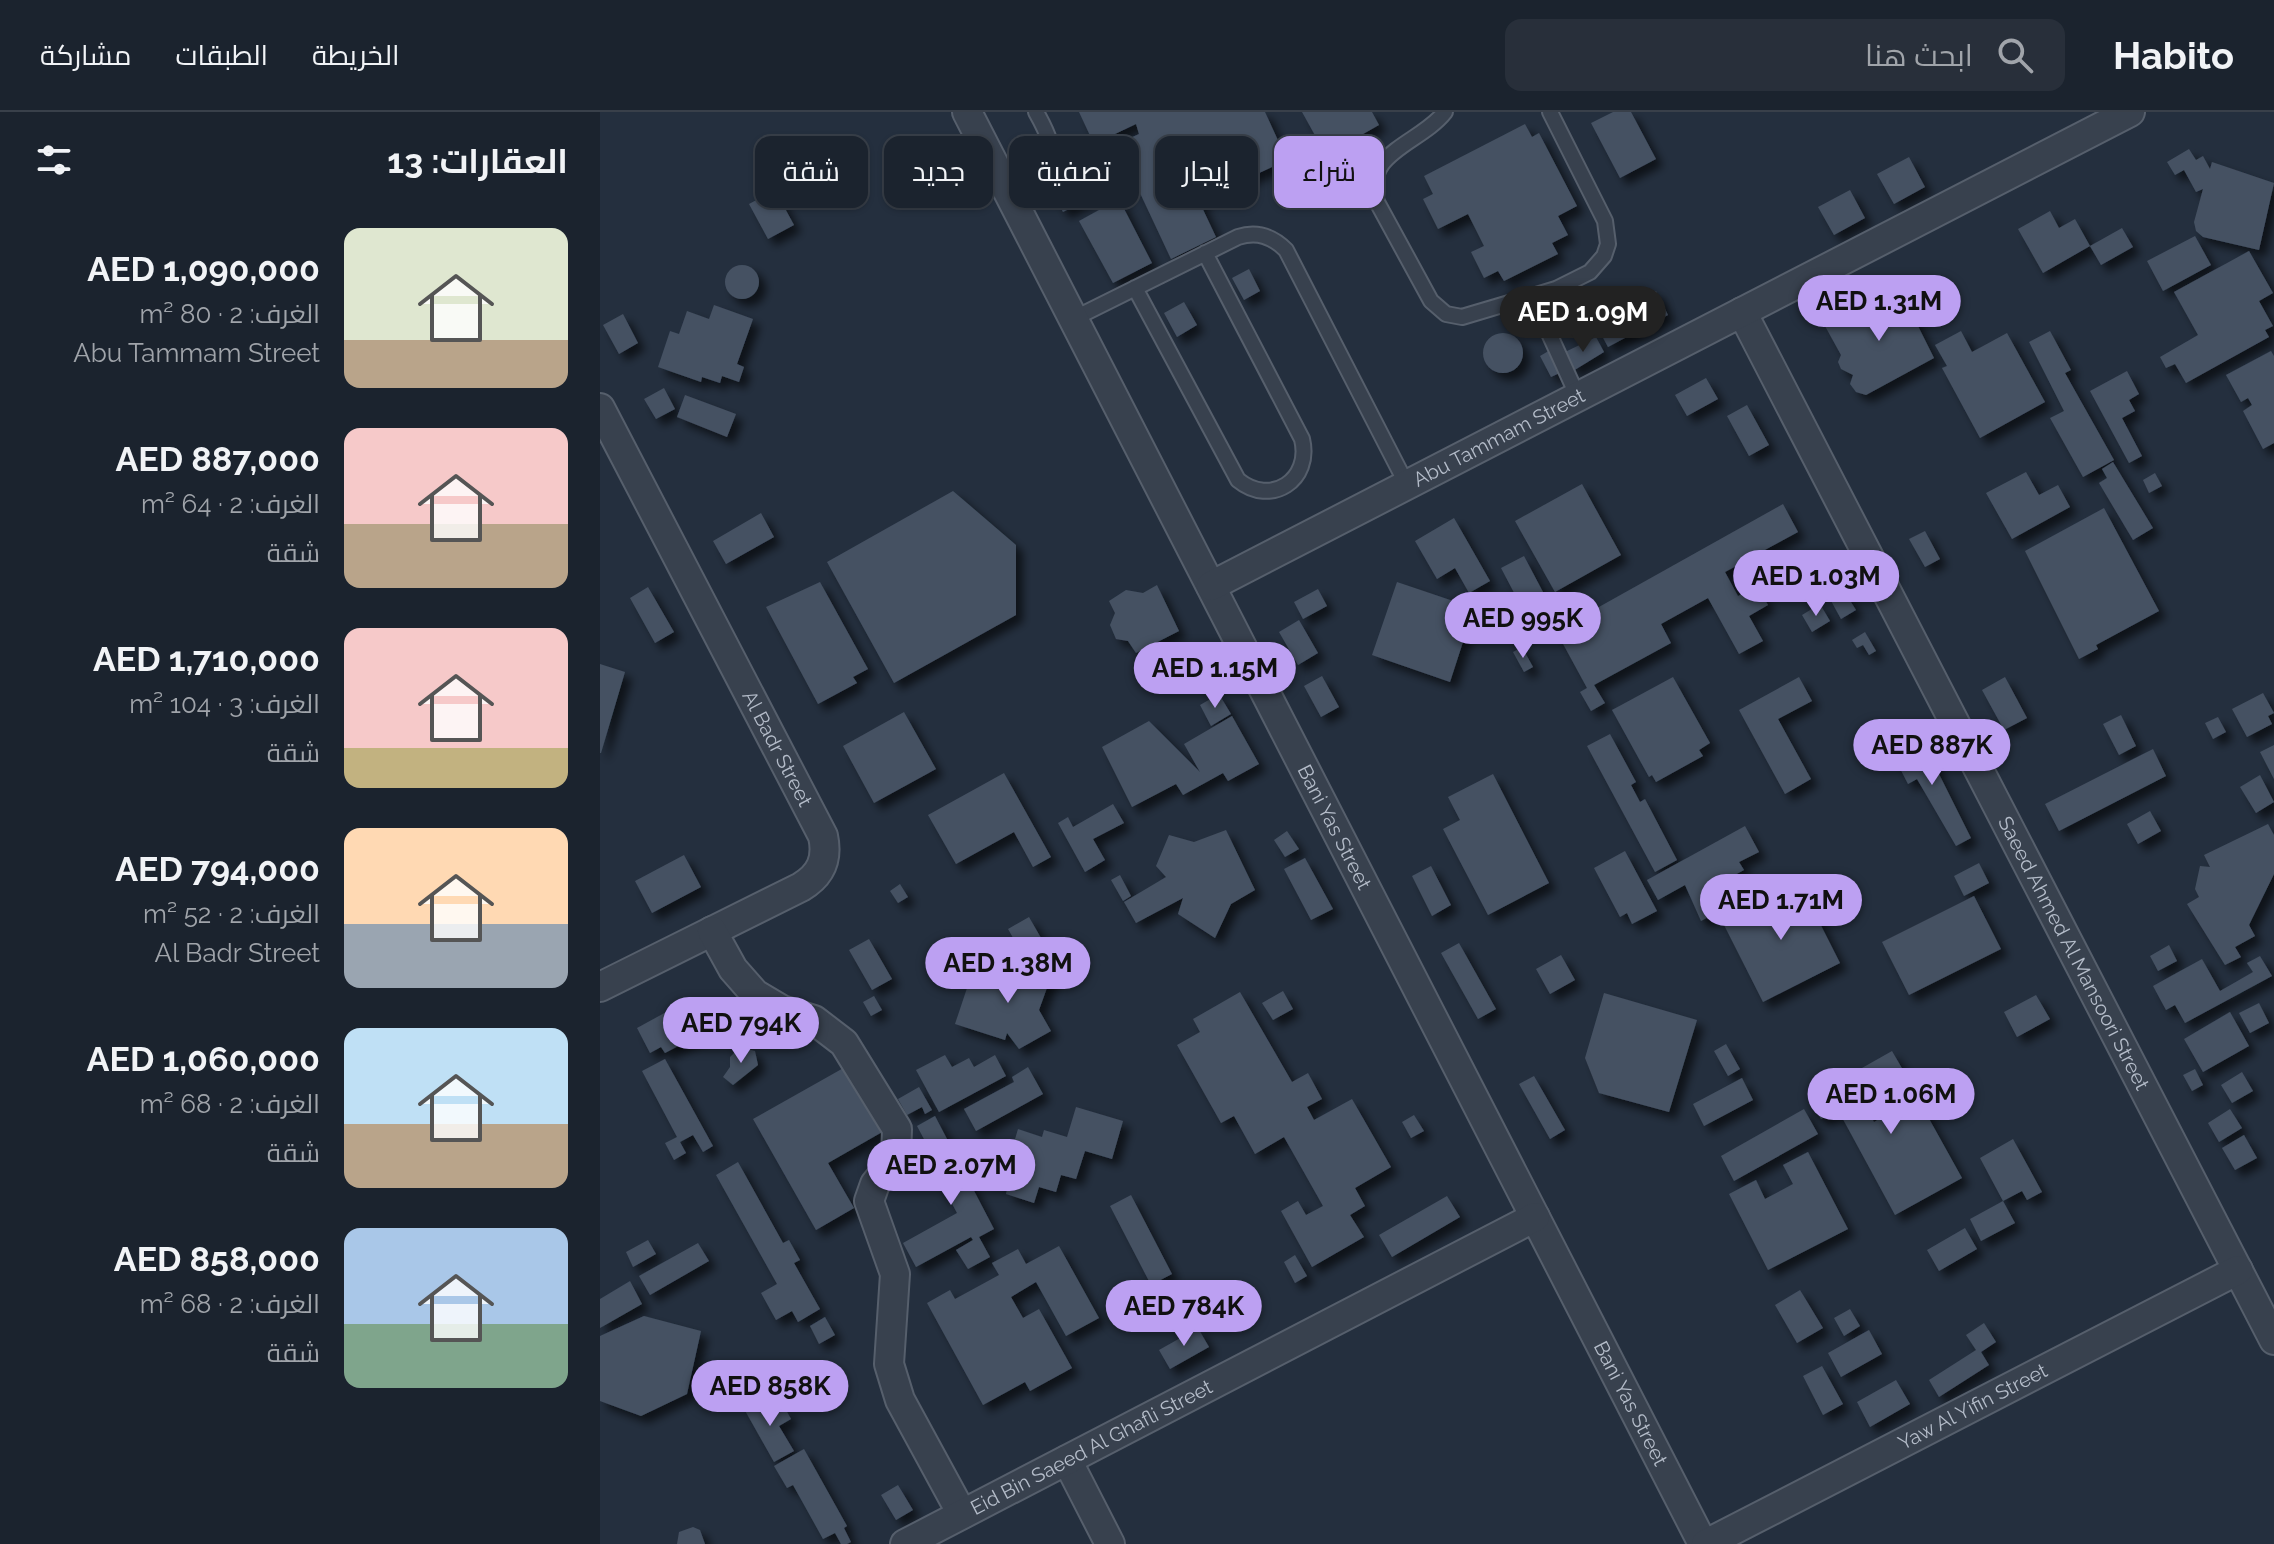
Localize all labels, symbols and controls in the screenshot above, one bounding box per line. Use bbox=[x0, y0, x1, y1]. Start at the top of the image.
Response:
search box bbox=[1505, 19, 2065, 91]
icon: search bbox=[1993, 33, 2037, 77]
text: Habito bbox=[2113, 33, 2234, 78]
text: ابحث هنا bbox=[1865, 38, 1973, 73]
text: مشاركة bbox=[40, 39, 131, 72]
text: الطبقات bbox=[175, 39, 268, 72]
text: الخريطة bbox=[312, 39, 399, 72]
chip: شقة bbox=[755, 136, 868, 208]
chip: جديد bbox=[884, 136, 993, 208]
chip: تصفية bbox=[1009, 136, 1139, 208]
chip: إيجار bbox=[1155, 136, 1258, 208]
chip: شراء bbox=[1274, 136, 1384, 208]
icon: filters bbox=[32, 138, 76, 182]
text: العقارات: 13 bbox=[387, 141, 568, 181]
text: AED 1,090,000 bbox=[87, 249, 320, 289]
icon: home bbox=[408, 260, 504, 356]
pin: AED 1.31M bbox=[1787, 275, 1971, 343]
pin: AED 1.09M bbox=[1491, 286, 1675, 354]
text: AED 1.31M bbox=[1816, 286, 1942, 316]
text: AED 1.09M bbox=[1518, 297, 1648, 327]
text: الغرف: 2 · 80 m² bbox=[139, 299, 320, 329]
text: Abu Tammam Street bbox=[73, 338, 320, 368]
street label: Abu Tammam Street bbox=[1409, 383, 1589, 492]
text: AED 887,000 bbox=[115, 439, 320, 479]
icon: home bbox=[408, 460, 504, 556]
text: الغرف: 2 · 64 m² bbox=[141, 489, 320, 519]
text: شقة bbox=[267, 538, 320, 568]
pin: AED 1.03M bbox=[1724, 550, 1908, 618]
text: AED 1.03M bbox=[1751, 561, 1881, 591]
pin: AED 995K bbox=[1440, 592, 1606, 660]
text: AED 995K bbox=[1463, 603, 1583, 633]
text: AED 1,710,000 bbox=[93, 639, 320, 679]
pin: AED 1.15M bbox=[1123, 642, 1307, 710]
text: AED 1.15M bbox=[1152, 653, 1278, 683]
icon: home bbox=[408, 660, 504, 756]
street label: Al Badr Street bbox=[737, 687, 818, 811]
text: الغرف: 3 · 104 m² bbox=[129, 689, 320, 719]
pin: AED 887K bbox=[1849, 719, 2015, 787]
text: AED 887K bbox=[1871, 730, 1993, 760]
text: شقة bbox=[267, 738, 320, 768]
street label: Bani Yas Street bbox=[1293, 761, 1377, 894]
street label: Saeed Ahmed Al Mansoori Street bbox=[1993, 812, 2155, 1094]
text: AED 794,000 bbox=[115, 849, 320, 889]
icon: home bbox=[408, 860, 504, 956]
pin: AED 1.71M bbox=[1689, 874, 1873, 942]
text: AED 1.71M bbox=[1718, 885, 1844, 915]
text: الغرف: 2 · 52 m² bbox=[143, 899, 320, 929]
pin: AED 1.38M bbox=[916, 937, 1100, 1005]
text: Al Badr Street bbox=[155, 938, 320, 968]
text: AED 1.38M bbox=[943, 948, 1073, 978]
pin: AED 794K bbox=[658, 997, 824, 1065]
text: AED 794K bbox=[681, 1008, 801, 1038]
text: AED 1,060,000 bbox=[87, 1039, 320, 1079]
icon: home bbox=[408, 1060, 504, 1156]
pin: AED 1.06M bbox=[1799, 1068, 1983, 1136]
text: AED 1.06M bbox=[1826, 1079, 1956, 1109]
text: الغرف: 2 · 68 m² bbox=[140, 1089, 320, 1119]
text: شقة bbox=[267, 1138, 320, 1168]
pin: AED 2.07M bbox=[859, 1139, 1043, 1207]
text: AED 2.07M bbox=[885, 1150, 1017, 1180]
text: AED 858,000 bbox=[114, 1239, 320, 1279]
icon: home bbox=[408, 1260, 504, 1356]
pin: AED 784K bbox=[1101, 1280, 1267, 1348]
text: الغرف: 2 · 68 m² bbox=[140, 1289, 320, 1319]
text: AED 784K bbox=[1124, 1291, 1244, 1321]
street label: Bani Yas Street bbox=[1589, 1337, 1673, 1470]
text: شقة bbox=[267, 1338, 320, 1368]
street label: Yaw Al Yifin Street bbox=[1894, 1358, 2052, 1455]
pin: AED 858K bbox=[687, 1360, 853, 1428]
text: AED 858K bbox=[709, 1371, 831, 1401]
street label: Eid Bin Saeed Al Ghafli Street bbox=[966, 1374, 1217, 1520]

